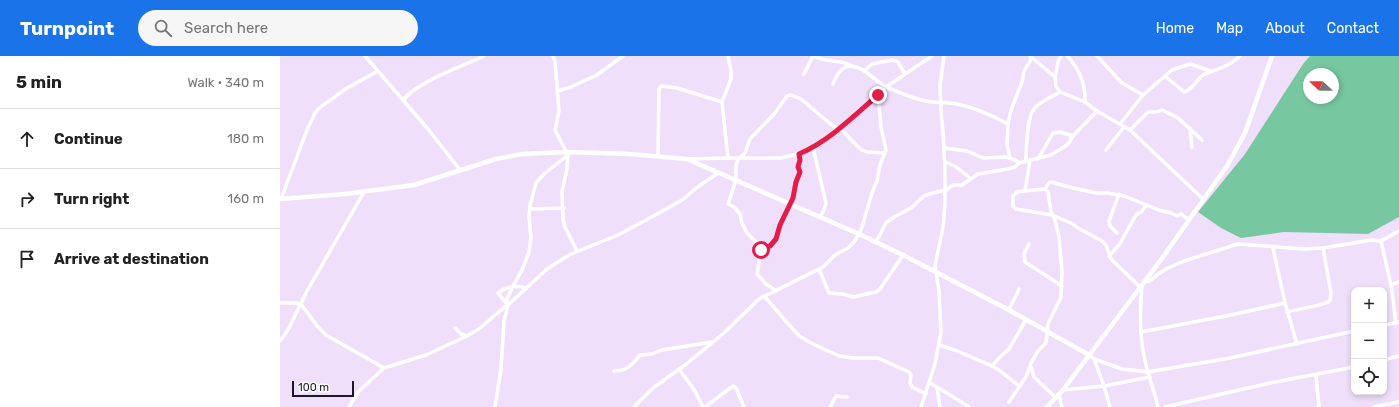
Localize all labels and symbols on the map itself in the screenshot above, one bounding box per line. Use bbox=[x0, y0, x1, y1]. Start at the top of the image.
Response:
north arrow bbox=[1303, 68, 1339, 104]
route end bbox=[869, 86, 887, 104]
route start bbox=[752, 241, 770, 259]
scale bar bbox=[292, 379, 354, 398]

